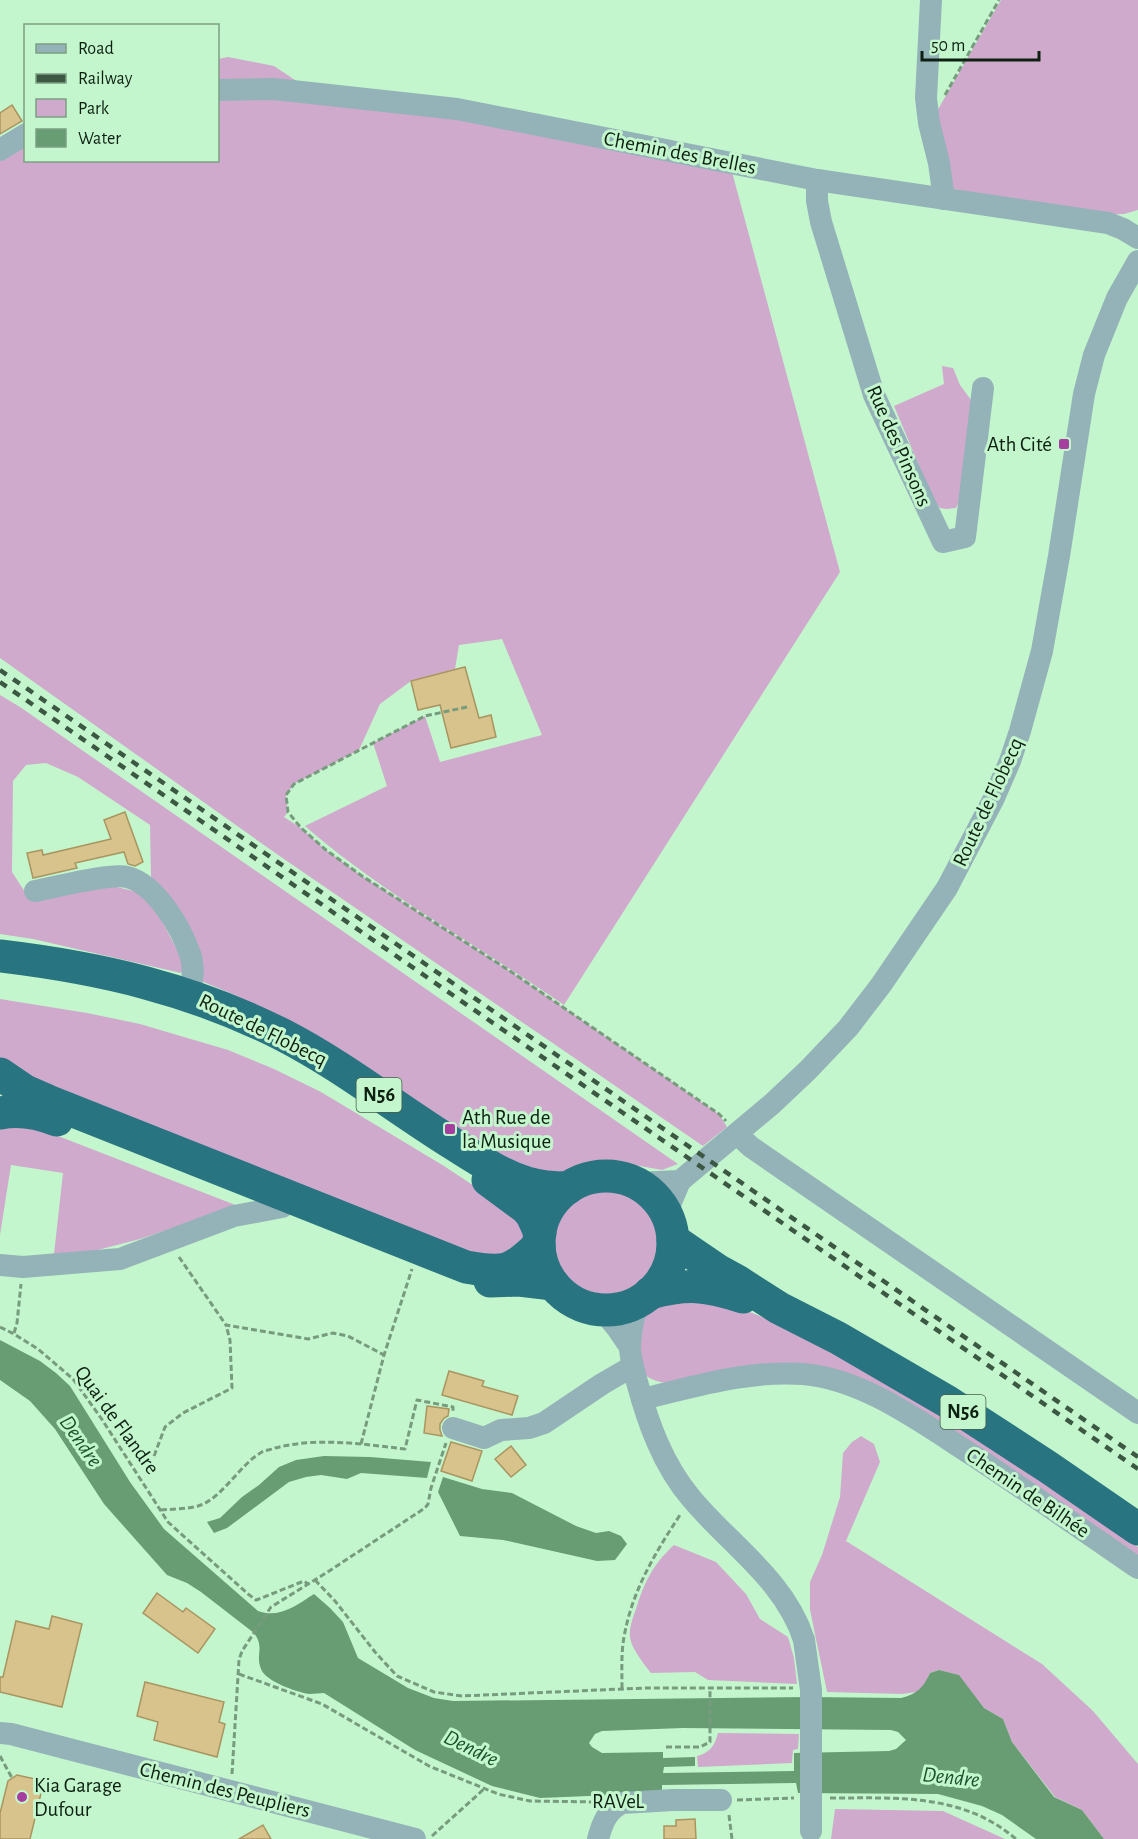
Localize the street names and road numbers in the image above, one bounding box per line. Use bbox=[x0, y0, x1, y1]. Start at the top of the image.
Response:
street label: Chemin des Brelles bbox=[602, 128, 758, 178]
street label: Rue des Pinsons bbox=[863, 382, 935, 510]
street label: Route de Flobecq bbox=[949, 734, 1027, 870]
street label: Route de Flobecq bbox=[196, 990, 330, 1070]
road number: N56 bbox=[356, 1078, 401, 1112]
street label: Quai de Flandre bbox=[71, 1362, 163, 1478]
road number: N56 bbox=[940, 1395, 986, 1429]
street label: Chemin de Bilhée bbox=[963, 1444, 1093, 1542]
street label: Chemin des Peupliers bbox=[137, 1759, 313, 1821]
street label: RAVeL bbox=[592, 1791, 644, 1812]

